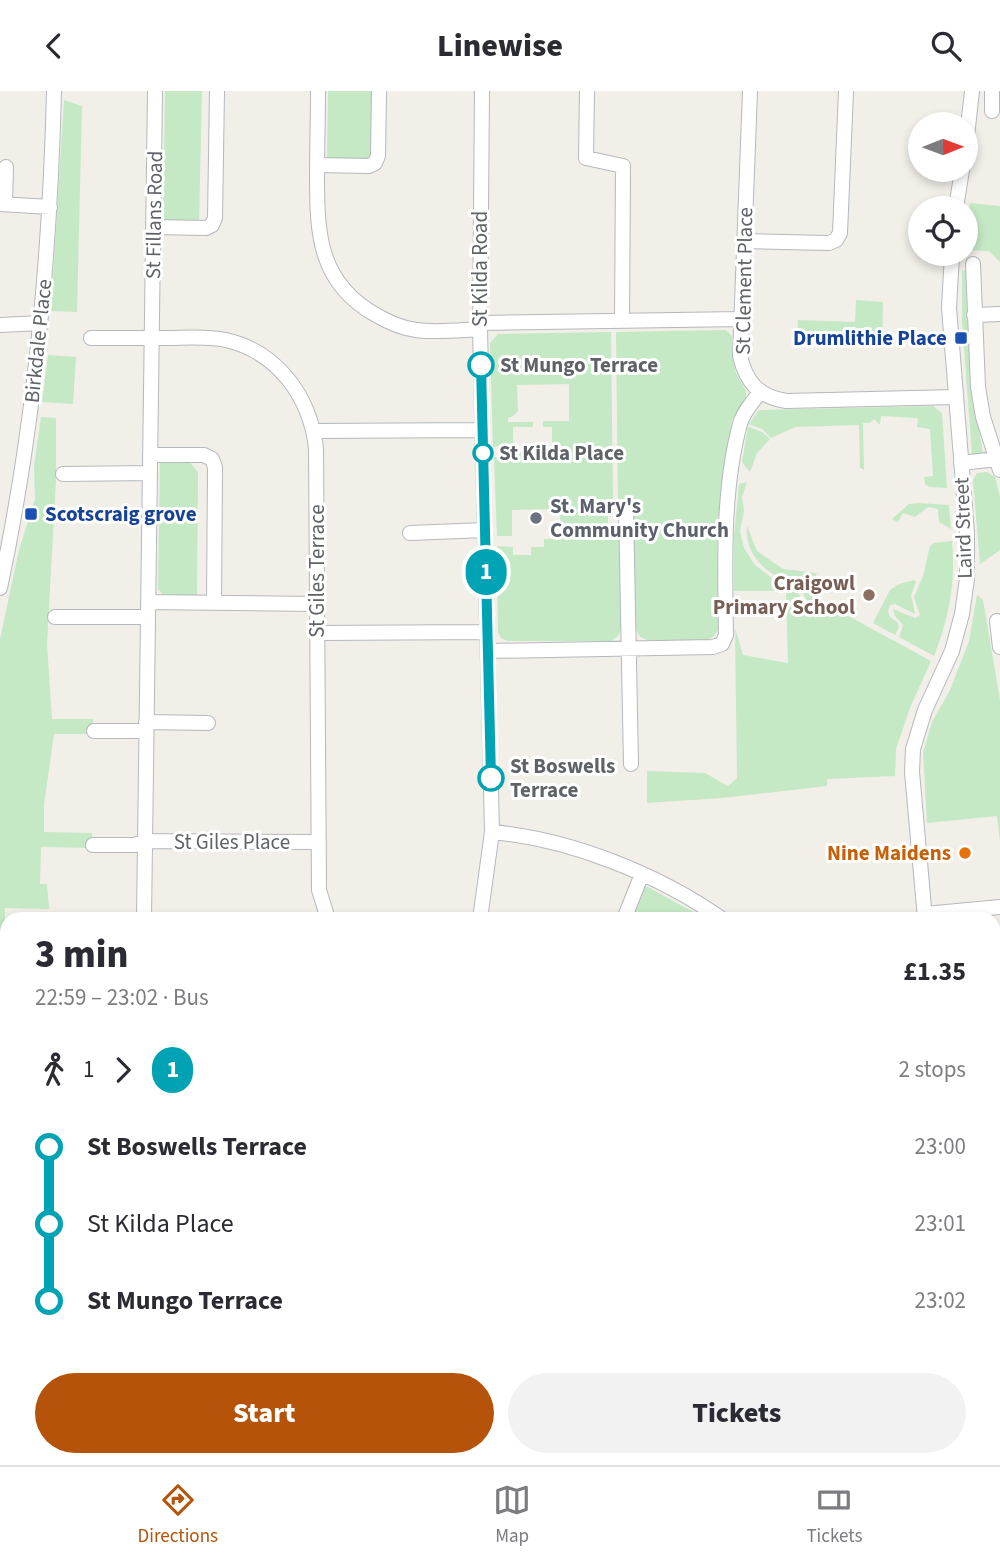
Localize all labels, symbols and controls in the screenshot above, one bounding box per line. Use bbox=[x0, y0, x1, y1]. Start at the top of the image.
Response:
text: Linewise bbox=[437, 23, 563, 69]
icon: back bbox=[35, 27, 73, 65]
icon: search bbox=[927, 27, 965, 65]
north arrow bbox=[908, 112, 978, 182]
map controls bbox=[908, 112, 978, 266]
street label: St Fillans Road bbox=[138, 151, 170, 279]
button: locate bbox=[908, 196, 978, 266]
street label: St Clement Place bbox=[728, 207, 760, 355]
street label: St Kilda Road bbox=[465, 211, 495, 327]
street label: Birkdale Place bbox=[17, 278, 59, 404]
place label: Drumlithie Place bbox=[793, 323, 947, 353]
marker: Drumlithie Place bbox=[953, 330, 969, 346]
place label: St Mungo Terrace bbox=[500, 350, 658, 380]
marker: St Mungo Terrace bbox=[468, 352, 494, 378]
place label: St Kilda Place bbox=[499, 438, 624, 468]
marker: St Kilda Place bbox=[473, 443, 493, 463]
street label: Laird Street bbox=[946, 477, 980, 579]
place label: St. Mary's Community Church bbox=[550, 491, 729, 545]
place label: Scotscraig grove bbox=[45, 499, 197, 529]
street label: St Giles Terrace bbox=[302, 504, 332, 638]
marker: Scotscraig grove bbox=[23, 506, 39, 522]
marker: St. Mary's Community Church bbox=[528, 510, 544, 526]
line badge: 1 bbox=[463, 549, 509, 595]
text: 1 bbox=[480, 554, 492, 589]
place label: Craigowl Primary School bbox=[713, 568, 855, 622]
marker: Craigowl Primary School bbox=[861, 587, 877, 603]
place label: St Boswells Terrace bbox=[510, 751, 615, 805]
marker: St Boswells Terrace bbox=[478, 765, 504, 791]
street label: St Giles Place bbox=[174, 827, 290, 857]
place label: Nine Maidens bbox=[827, 838, 951, 868]
marker: Nine Maidens bbox=[957, 845, 973, 861]
text: 3 min bbox=[35, 928, 128, 982]
text: £1.35 bbox=[903, 953, 966, 990]
text: 22:59 – 23:02 · Bus bbox=[35, 981, 209, 1014]
icon: walk bbox=[35, 1051, 73, 1089]
icon: forward bbox=[104, 1051, 142, 1089]
text: 1 bbox=[166, 1052, 179, 1087]
text: 1 bbox=[83, 1053, 94, 1086]
text: 2 stops bbox=[899, 1053, 966, 1086]
text: St Boswells Terrace bbox=[87, 1128, 307, 1165]
text: 23:00 bbox=[915, 1130, 966, 1163]
text: St Kilda Place bbox=[87, 1205, 234, 1242]
text: 23:01 bbox=[915, 1207, 966, 1240]
text: St Mungo Terrace bbox=[87, 1282, 283, 1319]
text: 23:02 bbox=[915, 1284, 966, 1317]
button: Start bbox=[35, 1373, 494, 1453]
button: Tickets bbox=[508, 1373, 966, 1453]
tab: Directions bbox=[138, 1481, 218, 1550]
tab: Map bbox=[493, 1481, 531, 1550]
tab: Tickets bbox=[806, 1481, 862, 1550]

